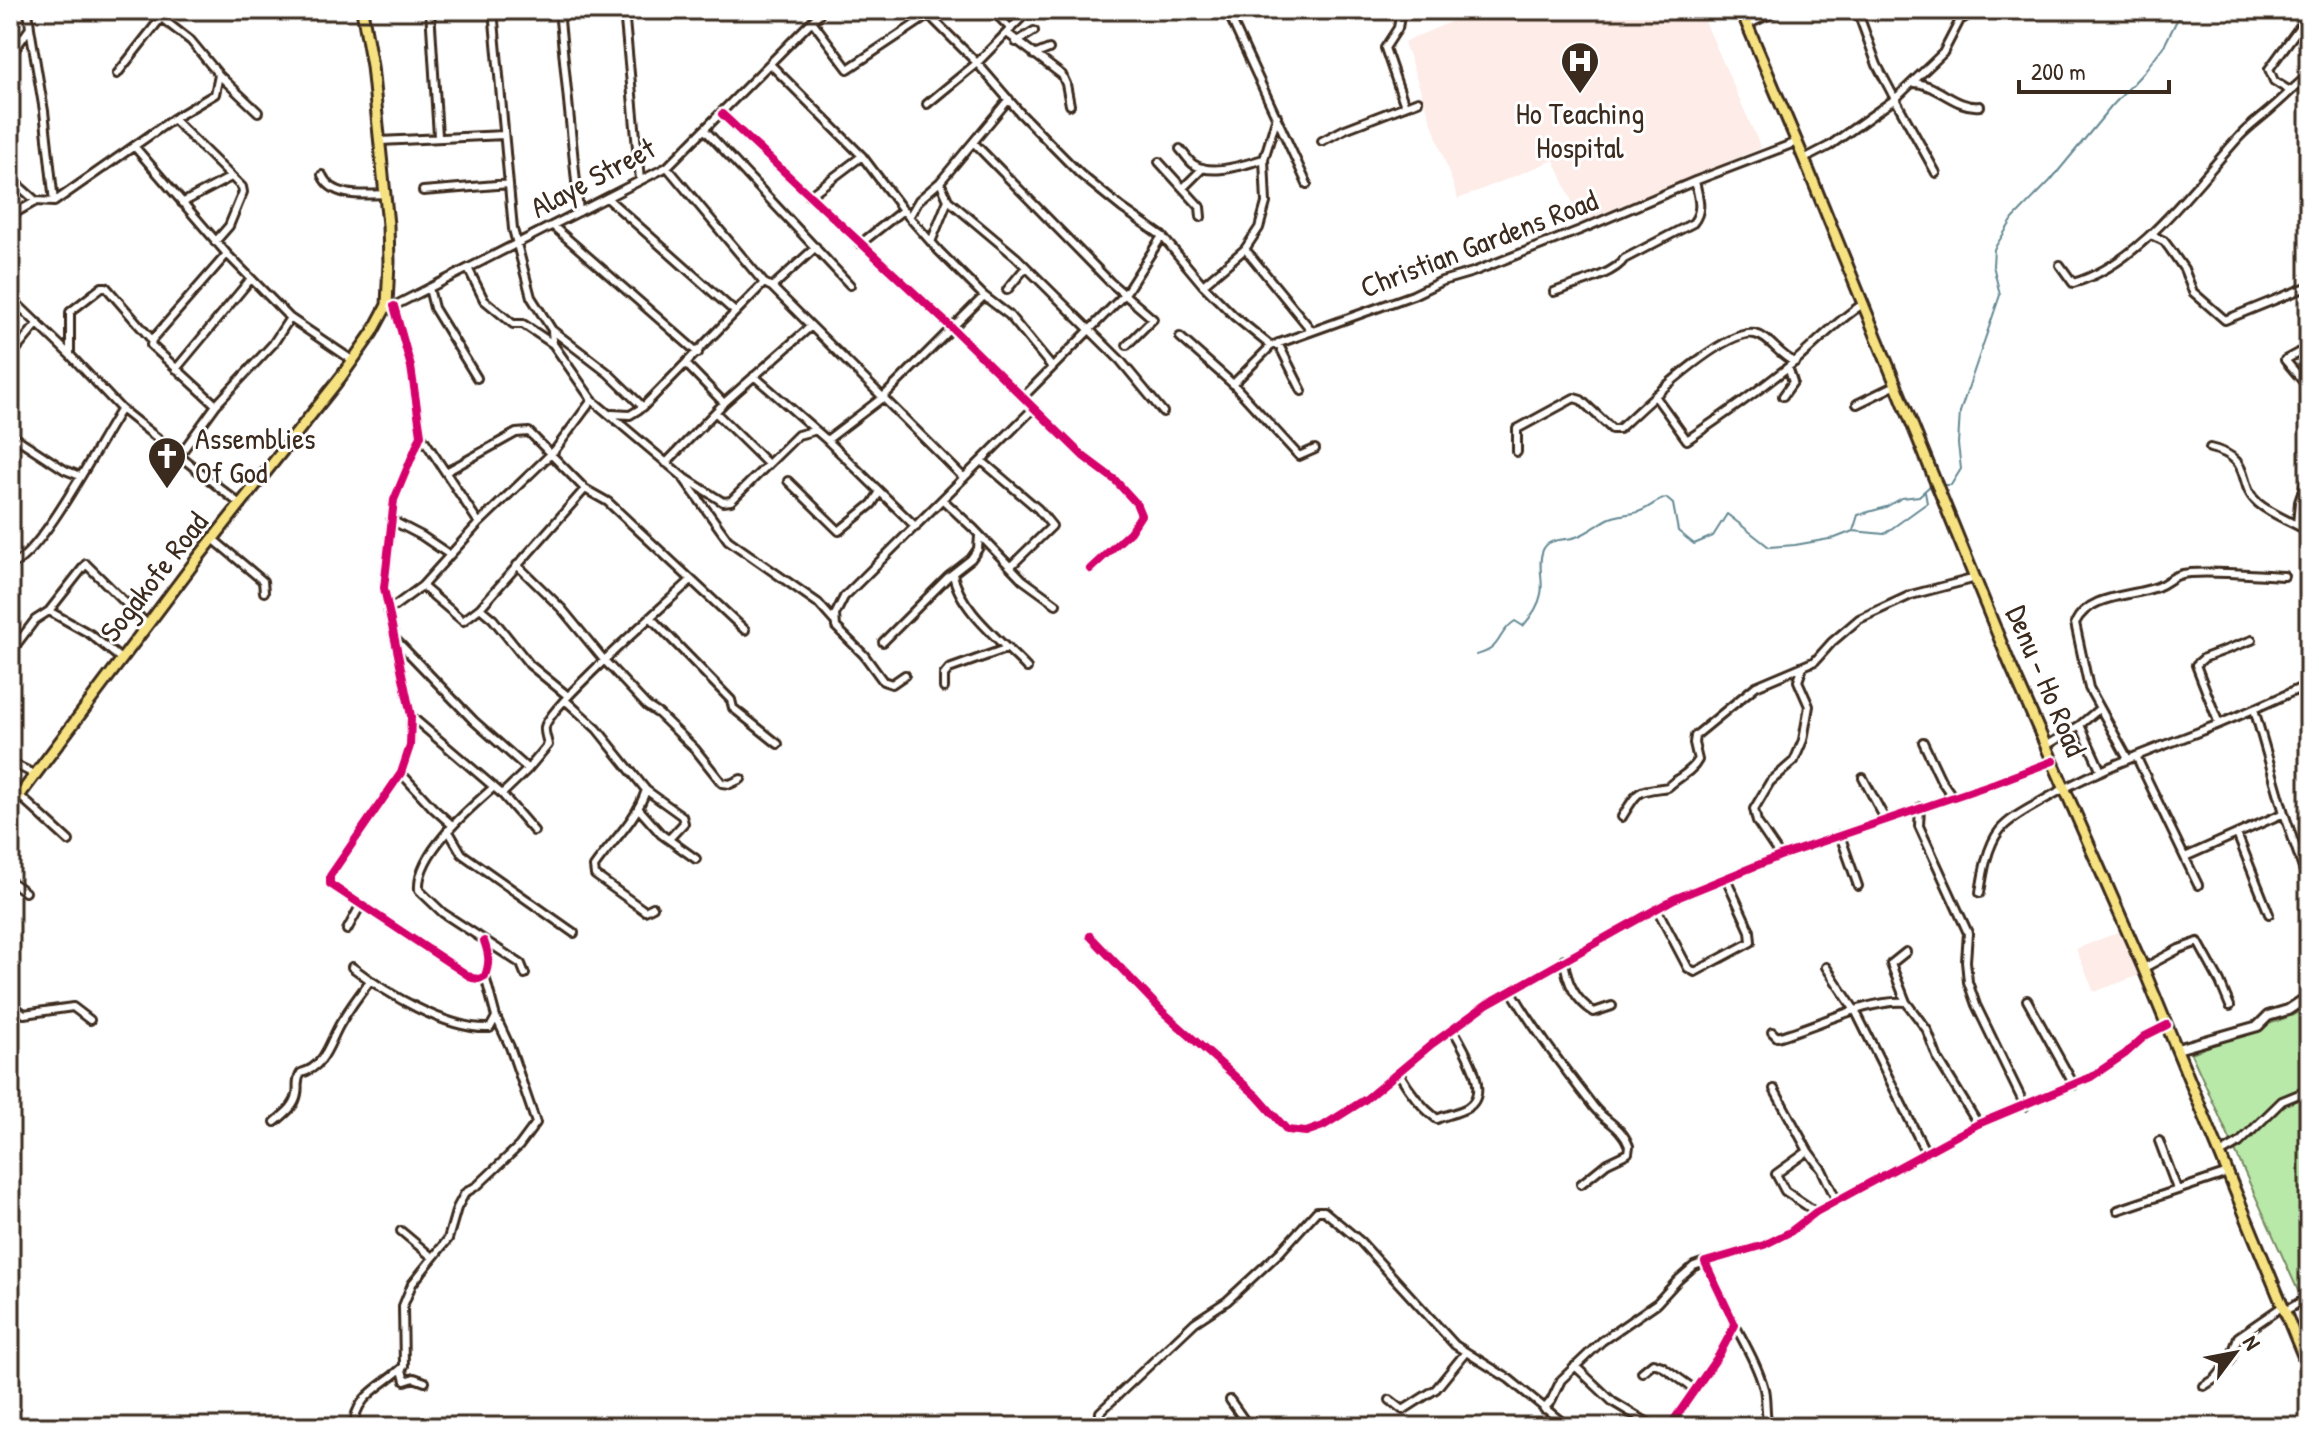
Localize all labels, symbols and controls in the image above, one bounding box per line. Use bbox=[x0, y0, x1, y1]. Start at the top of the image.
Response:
hospital icon: Ho Teaching Hospital bbox=[1559, 40, 1601, 95]
scale bar bbox=[2019, 44, 2169, 94]
text: 200 m bbox=[2031, 55, 2086, 87]
place label: Ho Teaching Hospital bbox=[1516, 93, 1644, 167]
street label: Alaye Street bbox=[523, 127, 662, 227]
street label: Christian Gardens Road bbox=[1354, 179, 1603, 307]
place label: Assemblies Of God bbox=[195, 418, 316, 492]
church icon: Assemblies Of God bbox=[146, 435, 188, 490]
street label: Sogakofe Road bbox=[90, 503, 217, 649]
street label: Denu - Ho Road bbox=[1997, 599, 2097, 762]
north arrow bbox=[2195, 1313, 2275, 1393]
text: N bbox=[2236, 1329, 2268, 1356]

